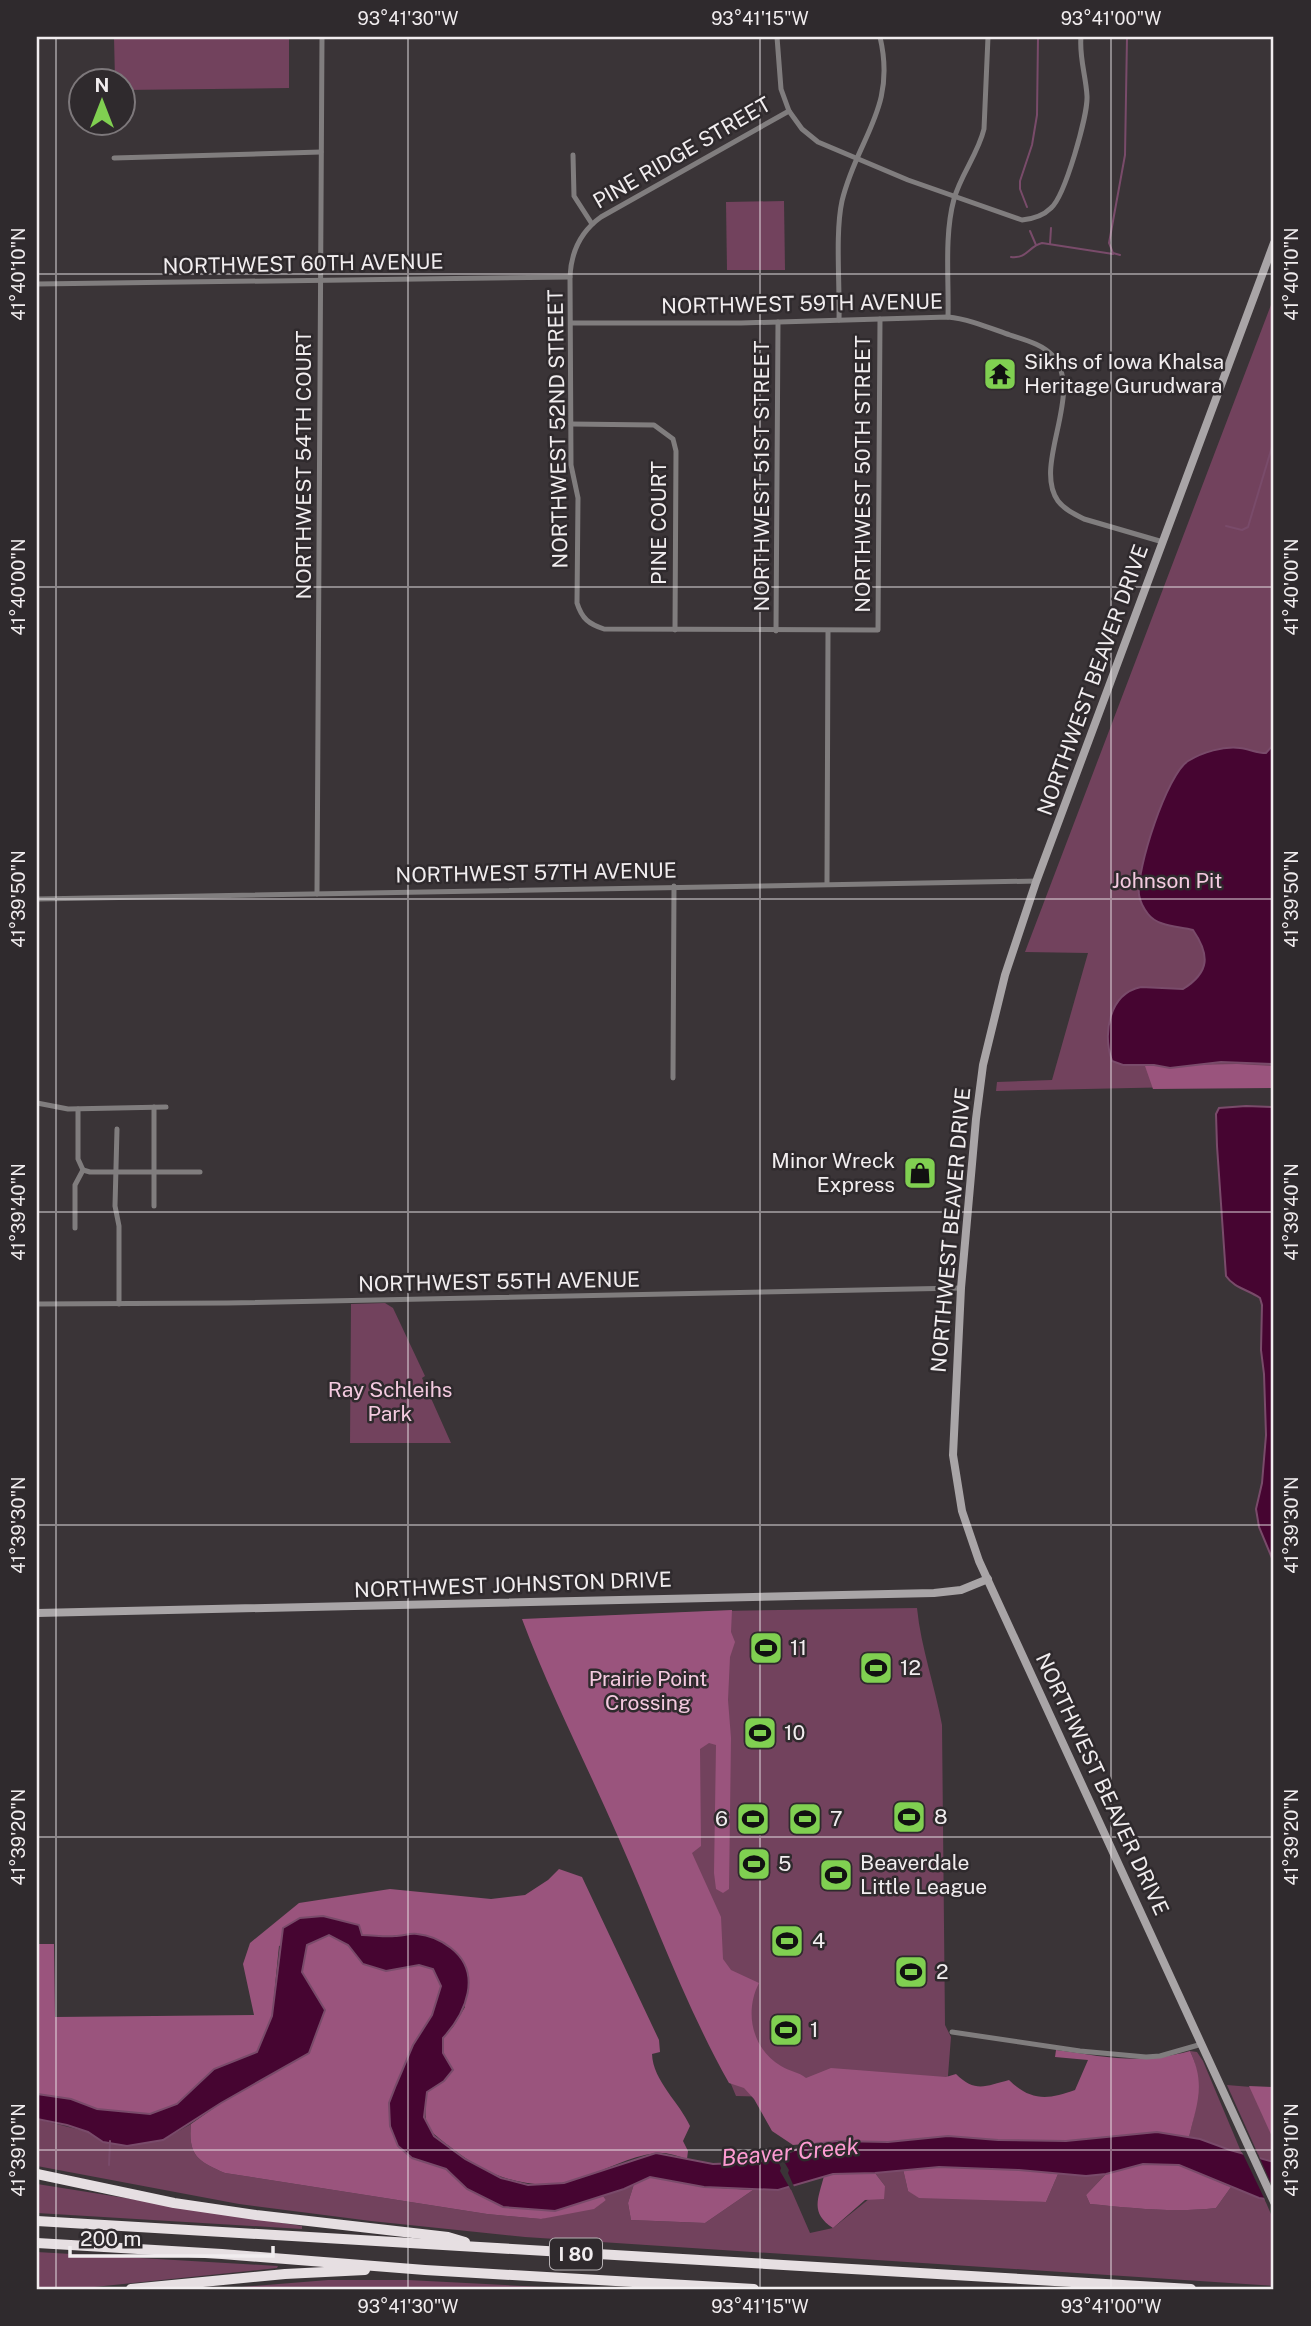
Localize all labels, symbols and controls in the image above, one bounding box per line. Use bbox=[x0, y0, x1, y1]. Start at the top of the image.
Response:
text: 93°41'30"W bbox=[358, 8, 458, 29]
text: 93°41'15"W bbox=[711, 8, 809, 29]
text: 93°41'00"W bbox=[1061, 8, 1161, 29]
north arrow bbox=[66, 66, 136, 136]
text: N bbox=[95, 74, 109, 96]
street label: PINE RIDGE STREET bbox=[588, 92, 775, 214]
text: 41°40'10"N bbox=[8, 227, 29, 321]
text: 41°40'10"N bbox=[1281, 227, 1302, 321]
street label: NORTHWEST 60TH AVENUE bbox=[162, 249, 444, 278]
street label: NORTHWEST 52ND STREET bbox=[543, 289, 572, 569]
street label: NORTHWEST 59TH AVENUE bbox=[661, 289, 943, 318]
street label: NORTHWEST 54TH COURT bbox=[291, 331, 316, 599]
street label: NORTHWEST 50TH STREET bbox=[850, 335, 875, 613]
street label: NORTHWEST 51ST STREET bbox=[749, 341, 774, 611]
place label: Sikhs of Iowa Khalsa Heritage Gurudwara bbox=[1024, 349, 1224, 398]
temple icon: Sikhs of Iowa Khalsa Heritage Gurudwara bbox=[981, 355, 1019, 393]
street label: PINE COURT bbox=[646, 461, 671, 585]
text: 41°40'00"N bbox=[8, 539, 29, 635]
text: 41°40'00"N bbox=[1281, 539, 1302, 635]
street label: NORTHWEST BEAVER DRIVE bbox=[1032, 541, 1153, 819]
text: 41°39'50"N bbox=[8, 850, 29, 948]
text: 41°39'50"N bbox=[1281, 850, 1302, 948]
street label: NORTHWEST 57TH AVENUE bbox=[395, 858, 677, 887]
park label: Johnson Pit bbox=[1112, 868, 1222, 893]
street label: NORTHWEST BEAVER DRIVE bbox=[926, 1086, 975, 1374]
place label: Minor Wreck Express bbox=[771, 1148, 895, 1197]
shop icon: Minor Wreck Express bbox=[901, 1154, 939, 1192]
text: 41°39'40"N bbox=[8, 1163, 29, 1261]
text: 41°39'40"N bbox=[1281, 1163, 1302, 1261]
street label: NORTHWEST 55TH AVENUE bbox=[358, 1267, 640, 1296]
park label: Ray Schleihs Park bbox=[328, 1377, 452, 1426]
text: 41°39'30"N bbox=[8, 1476, 29, 1574]
text: 41°39'30"N bbox=[1281, 1476, 1302, 1574]
street label: NORTHWEST JOHNSTON DRIVE bbox=[354, 1566, 672, 1603]
sports icon: 11 bbox=[747, 1629, 785, 1667]
place label: 11 bbox=[790, 1635, 807, 1660]
sports icon: 12 bbox=[857, 1649, 895, 1687]
street label: NORTHWEST BEAVER DRIVE bbox=[1031, 1649, 1174, 1919]
place label: 12 bbox=[900, 1655, 921, 1680]
park label: Prairie Point Crossing bbox=[589, 1666, 707, 1715]
sports icon: 10 bbox=[741, 1714, 779, 1752]
place label: 10 bbox=[784, 1720, 805, 1745]
text: 41°39'20"N bbox=[8, 1789, 29, 1885]
text: 41°39'20"N bbox=[1281, 1789, 1302, 1885]
sports icon: 8 bbox=[890, 1798, 928, 1836]
sports icon: 6 bbox=[734, 1800, 772, 1838]
sports icon: 7 bbox=[786, 1800, 824, 1838]
place label: 8 bbox=[934, 1804, 948, 1829]
place label: 6 bbox=[715, 1806, 728, 1831]
place label: 7 bbox=[830, 1806, 843, 1831]
sports icon: 5 bbox=[735, 1845, 773, 1883]
place label: Beaverdale Little League bbox=[860, 1850, 987, 1899]
place label: 5 bbox=[778, 1851, 791, 1876]
sports icon: Beaverdale Little League bbox=[817, 1856, 855, 1894]
sports icon: 4 bbox=[768, 1922, 806, 1960]
place label: 4 bbox=[812, 1928, 825, 1953]
sports icon: 2 bbox=[892, 1953, 930, 1991]
place label: 2 bbox=[936, 1959, 949, 1984]
sports icon: 1 bbox=[767, 2011, 805, 2049]
place label: 1 bbox=[810, 2017, 819, 2042]
text: 41°39'10"N bbox=[8, 2103, 29, 2197]
text: 41°39'10"N bbox=[1281, 2103, 1302, 2197]
water label: Beaver Creek bbox=[720, 2132, 860, 2171]
scale bar bbox=[70, 2214, 273, 2258]
text: 200 m bbox=[80, 2226, 141, 2251]
road number: I 80 bbox=[550, 2238, 602, 2270]
text: 93°41'30"W bbox=[358, 2296, 458, 2317]
text: 93°41'15"W bbox=[711, 2296, 809, 2317]
text: 93°41'00"W bbox=[1061, 2296, 1161, 2317]

